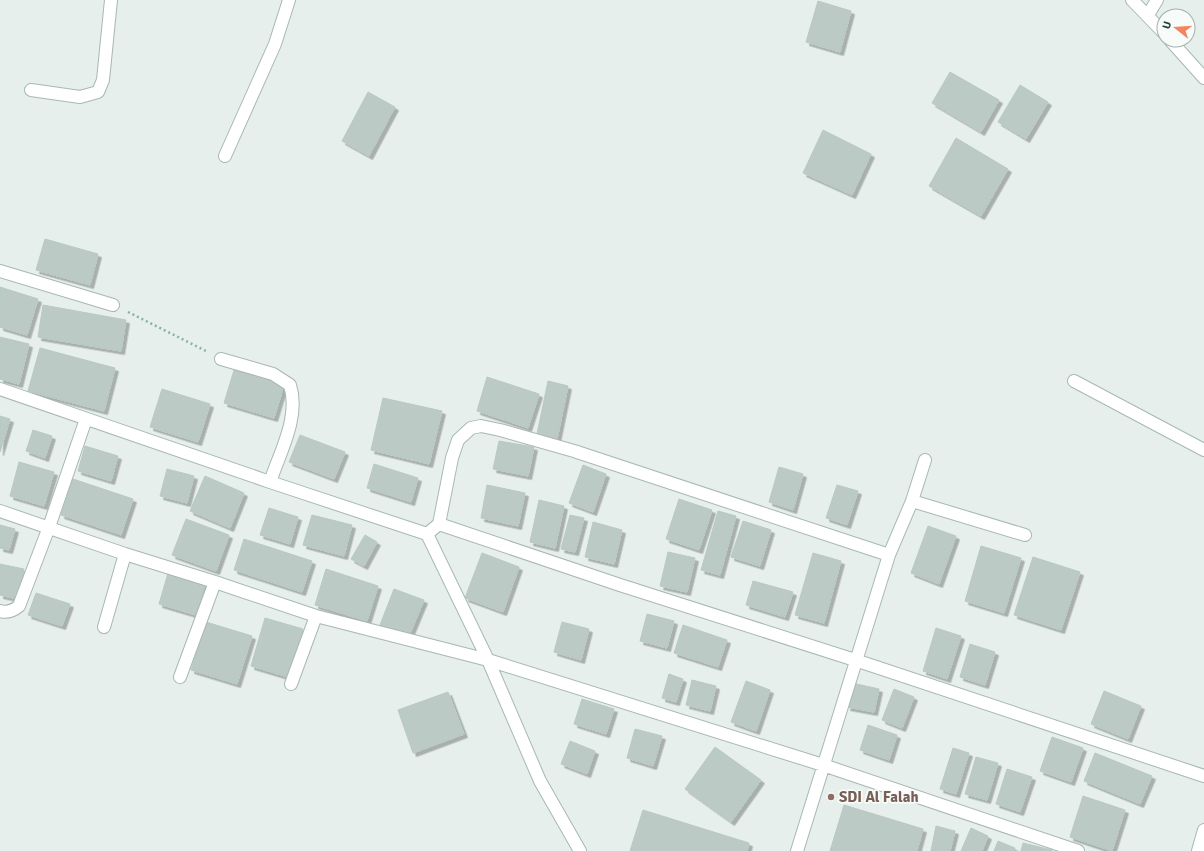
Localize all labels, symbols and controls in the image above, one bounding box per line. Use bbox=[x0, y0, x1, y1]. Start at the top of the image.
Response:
north arrow bbox=[1156, 8, 1196, 48]
text: U bbox=[1160, 20, 1174, 31]
place label: SDI Al Falah bbox=[839, 788, 919, 806]
marker: SDI Al Falah bbox=[826, 792, 836, 802]

